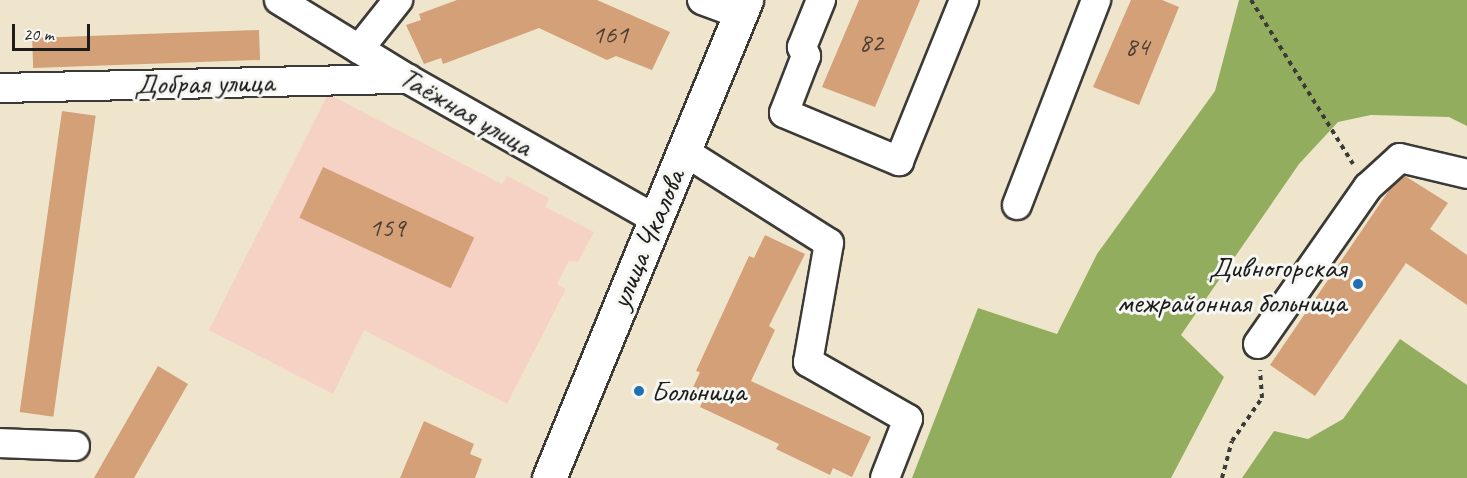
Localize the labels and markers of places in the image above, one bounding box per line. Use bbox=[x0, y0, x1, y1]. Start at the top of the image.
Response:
place label: Дивногорская межрайонная больница bbox=[1118, 249, 1346, 320]
marker: Дивногорская межрайонная больница bbox=[1351, 277, 1365, 291]
place label: Больница bbox=[651, 373, 745, 409]
marker: Больница bbox=[632, 384, 646, 398]

